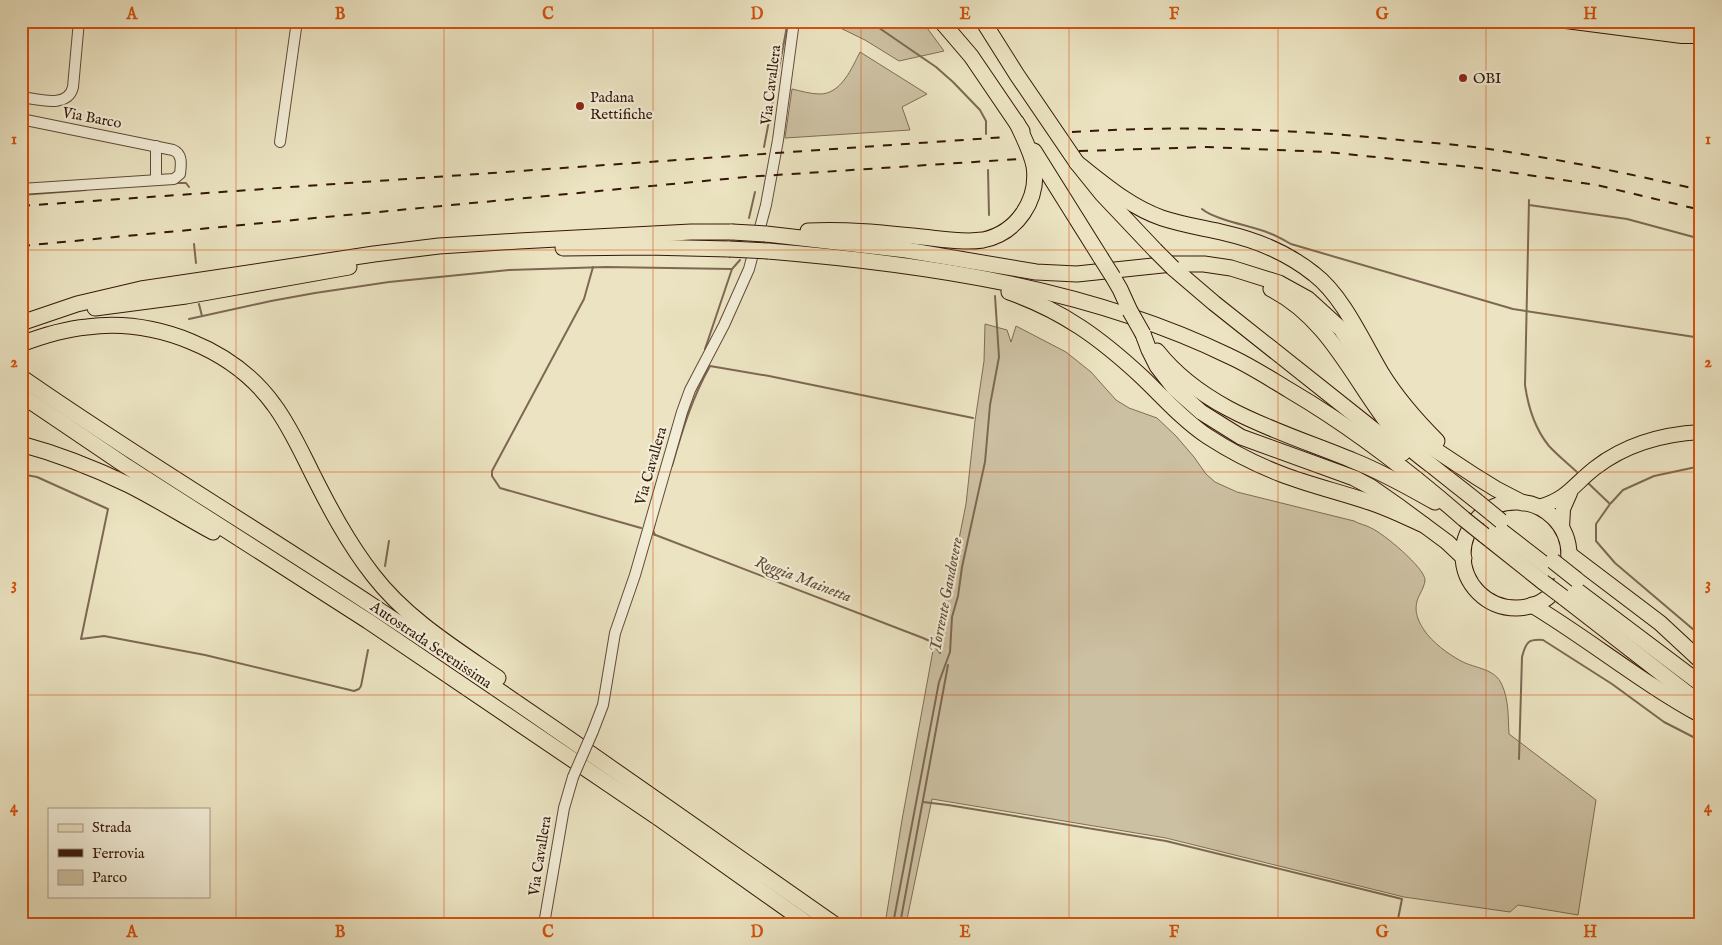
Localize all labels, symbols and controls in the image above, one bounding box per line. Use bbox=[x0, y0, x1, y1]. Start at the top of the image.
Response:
text: A bbox=[126, 5, 139, 25]
text: B bbox=[335, 5, 346, 25]
text: C bbox=[542, 5, 554, 25]
text: D bbox=[751, 5, 764, 25]
text: E bbox=[959, 5, 971, 25]
text: F bbox=[1169, 5, 1180, 25]
text: G bbox=[1376, 5, 1389, 25]
text: H bbox=[1583, 5, 1597, 25]
street label: Via Cavallera bbox=[757, 43, 785, 127]
place label: OBI bbox=[1473, 69, 1502, 88]
marker: OBI bbox=[1457, 72, 1469, 84]
place label: Padana Rettifiche bbox=[590, 88, 653, 124]
marker: Padana Rettifiche bbox=[574, 100, 586, 112]
street label: Via Barco bbox=[60, 103, 123, 133]
text: 1 bbox=[11, 130, 17, 150]
text: 1 bbox=[1705, 130, 1711, 150]
text: 2 bbox=[10, 353, 18, 373]
text: 2 bbox=[1704, 353, 1712, 373]
street label: Via Cavallera bbox=[630, 424, 671, 508]
water label: Torrente Gandovere bbox=[926, 535, 968, 654]
water label: Roggia Mainetta bbox=[752, 552, 854, 608]
text: 3 bbox=[11, 575, 17, 595]
text: 3 bbox=[1705, 575, 1711, 595]
street label: Autostrada Serenissima bbox=[366, 597, 496, 693]
text: 4 bbox=[10, 798, 19, 818]
text: 4 bbox=[1704, 798, 1713, 818]
legend bbox=[48, 808, 210, 898]
street label: Via Cavallera bbox=[524, 814, 556, 898]
text: Strada bbox=[92, 818, 132, 837]
text: Ferrovia bbox=[92, 844, 145, 863]
text: Parco bbox=[92, 868, 127, 887]
text: A bbox=[126, 923, 139, 943]
text: B bbox=[335, 923, 346, 943]
text: C bbox=[542, 923, 554, 943]
text: D bbox=[751, 923, 764, 943]
text: E bbox=[959, 923, 971, 943]
text: F bbox=[1169, 923, 1180, 943]
text: G bbox=[1376, 923, 1389, 943]
text: H bbox=[1583, 923, 1597, 943]

